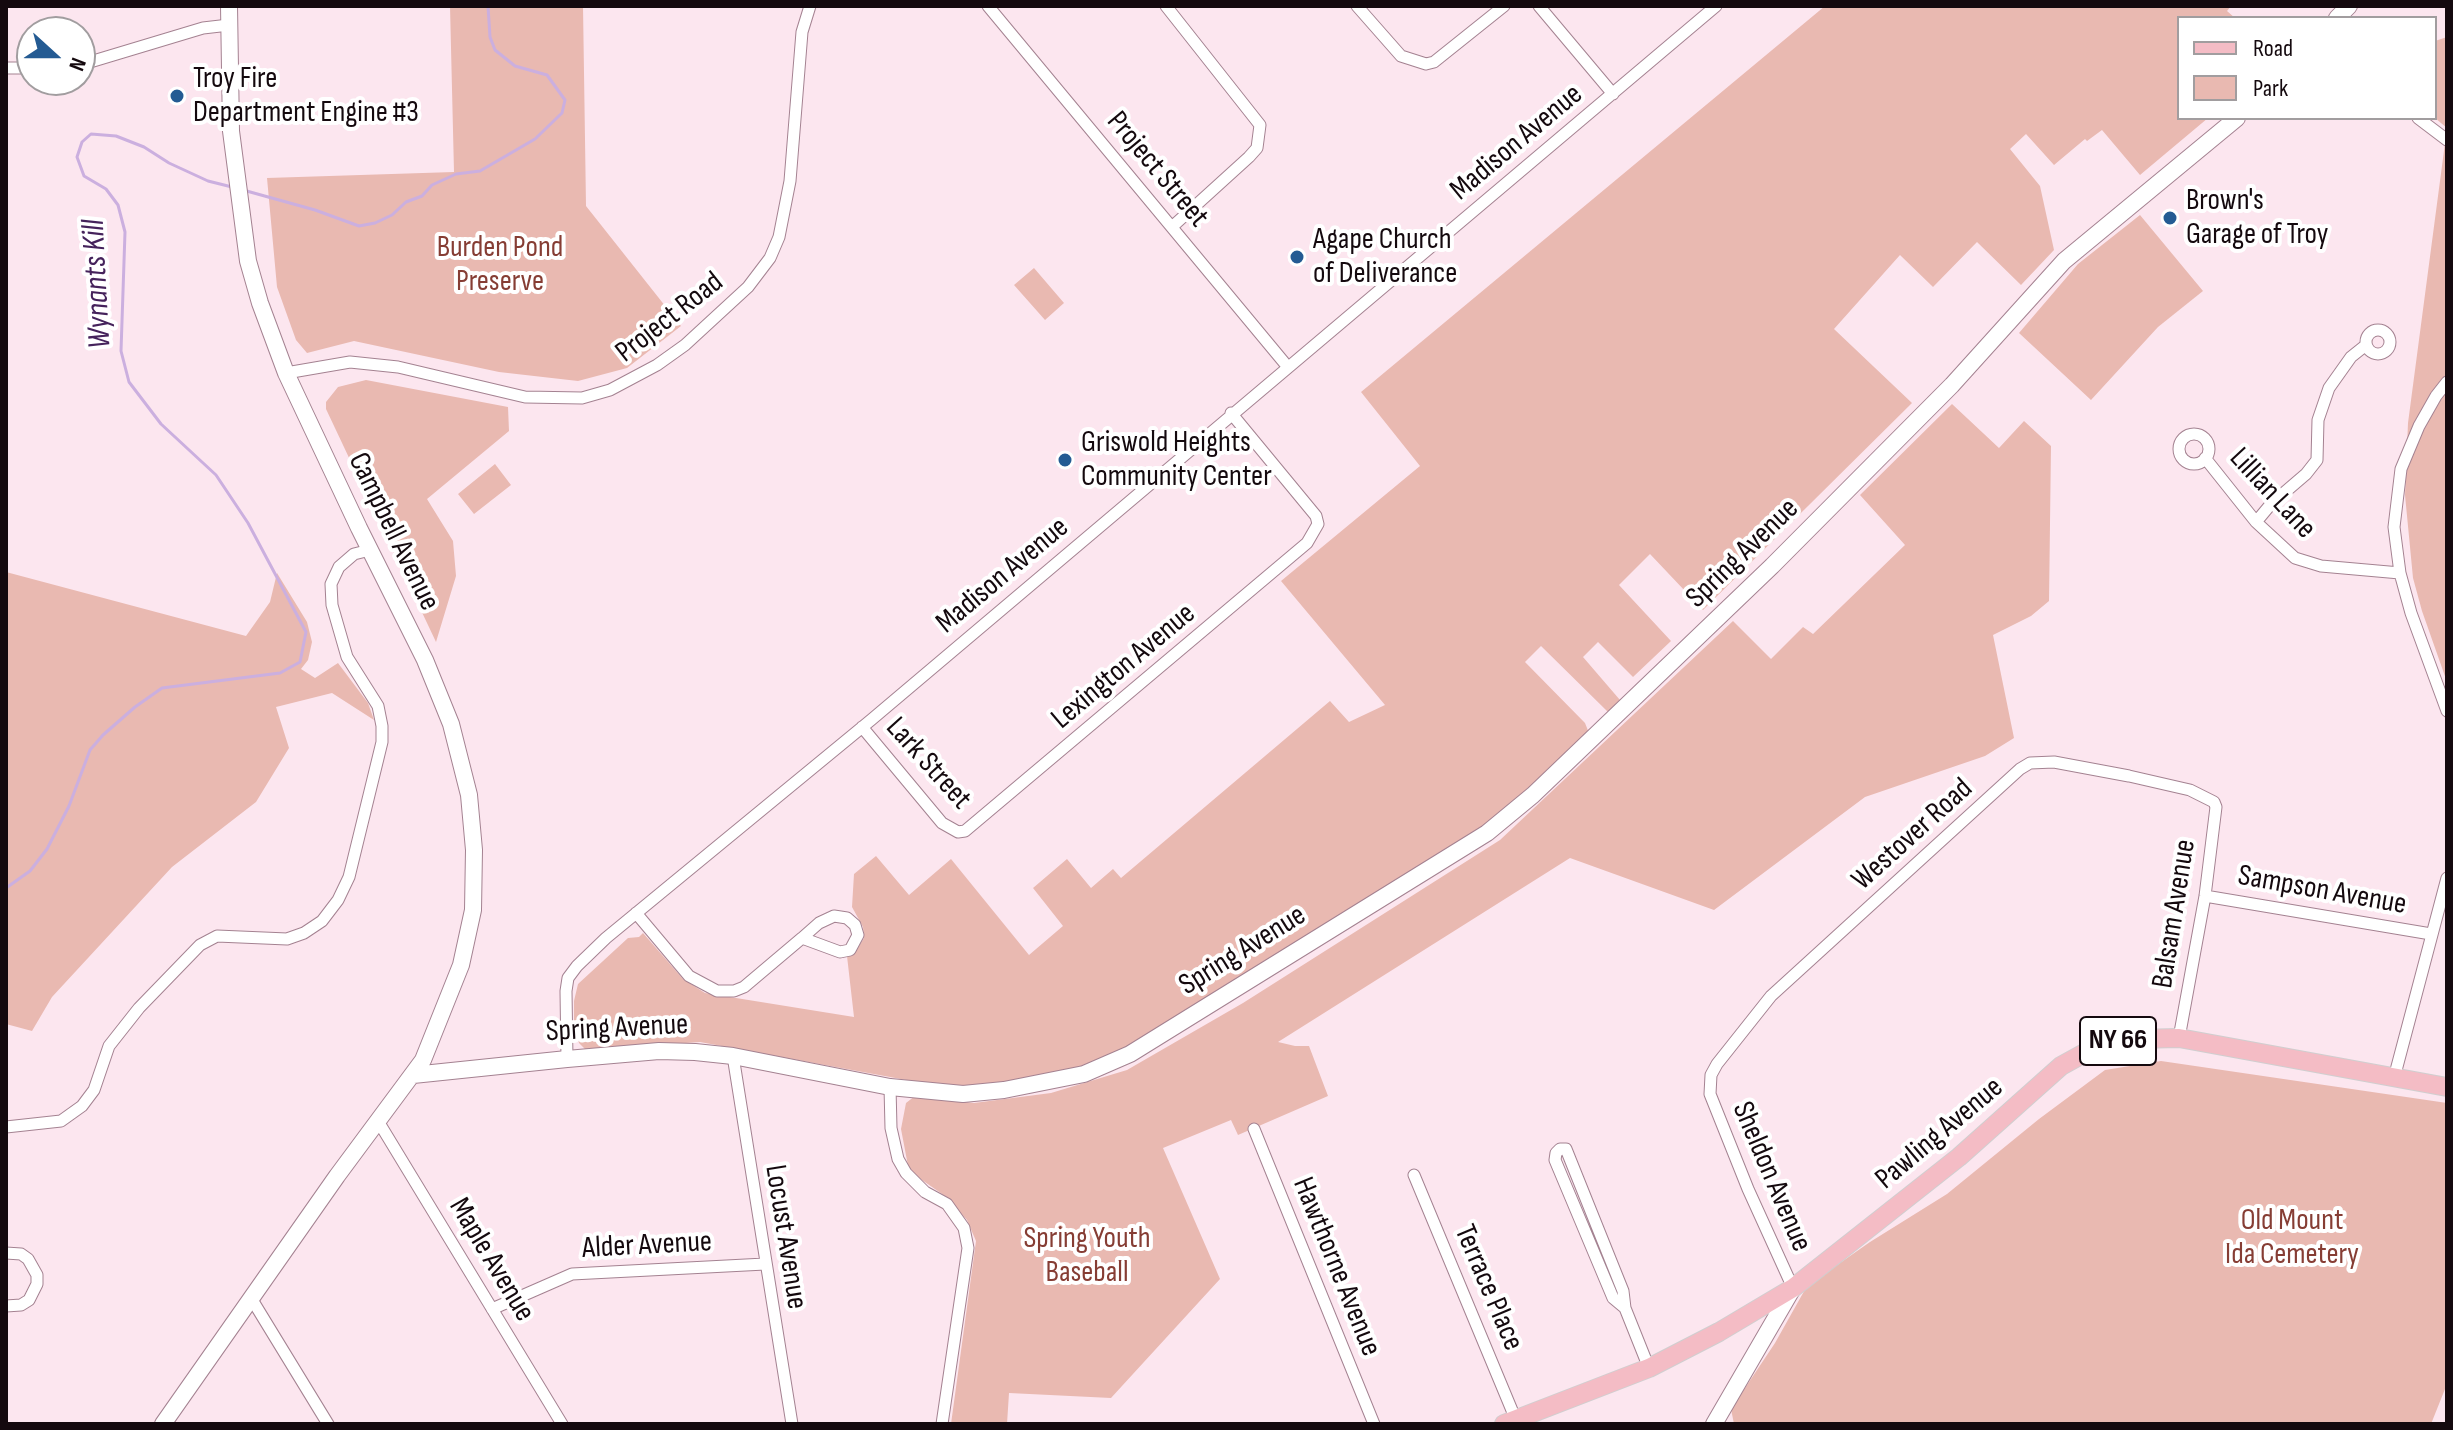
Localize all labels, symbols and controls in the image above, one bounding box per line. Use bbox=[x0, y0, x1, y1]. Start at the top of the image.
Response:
north arrow bbox=[16, 16, 96, 96]
legend bbox=[2177, 16, 2437, 120]
text: Road bbox=[2253, 34, 2293, 63]
text: N bbox=[62, 54, 92, 74]
place label: Troy Fire Department Engine #3 bbox=[193, 61, 419, 132]
text: Park bbox=[2253, 74, 2288, 103]
street label: Madison Avenue bbox=[1444, 77, 1590, 209]
marker: Troy Fire Department Engine #3 bbox=[168, 87, 186, 105]
street label: Project Street bbox=[1098, 105, 1216, 235]
place label: Brown's Garage of Troy bbox=[2186, 183, 2328, 254]
marker: Brown's Garage of Troy bbox=[2161, 209, 2179, 227]
water label: Wynants Kill bbox=[75, 218, 121, 350]
place label: Agape Church of Deliverance bbox=[1313, 222, 1457, 292]
park label: Burden Pond Preserve bbox=[437, 230, 563, 300]
marker: Agape Church of Deliverance bbox=[1288, 248, 1306, 266]
street label: Project Road bbox=[609, 265, 731, 371]
place label: Griswold Heights Community Center bbox=[1081, 425, 1272, 496]
street label: Lillian Lane bbox=[2221, 441, 2323, 547]
street label: Campbell Avenue bbox=[339, 447, 447, 617]
marker: Griswold Heights Community Center bbox=[1056, 451, 1074, 469]
street label: Spring Avenue bbox=[1679, 492, 1807, 616]
street label: Madison Avenue bbox=[930, 510, 1076, 642]
street label: Lexington Avenue bbox=[1045, 597, 1203, 737]
street label: Lark Street bbox=[878, 711, 978, 817]
street label: Westover Road bbox=[1845, 772, 1981, 898]
street label: Balsam Avenue bbox=[2145, 837, 2205, 991]
street label: Sampson Avenue bbox=[2235, 858, 2409, 924]
street label: Spring Avenue bbox=[1173, 898, 1313, 1004]
street label: Spring Avenue bbox=[545, 1007, 689, 1051]
road number: NY 66 bbox=[2080, 1017, 2156, 1065]
street label: Pawling Avenue bbox=[1869, 1070, 2011, 1198]
street label: Sheldon Avenue bbox=[1723, 1097, 1819, 1257]
street label: Locust Avenue bbox=[756, 1162, 814, 1312]
street label: Hawthorne Avenue bbox=[1284, 1172, 1388, 1362]
street label: Maple Avenue bbox=[440, 1192, 542, 1328]
park label: Old Mount Ida Cemetery bbox=[2225, 1203, 2359, 1274]
street label: Terrace Place bbox=[1445, 1220, 1531, 1356]
park label: Spring Youth Baseball bbox=[1024, 1221, 1150, 1292]
street label: Alder Avenue bbox=[581, 1225, 713, 1267]

